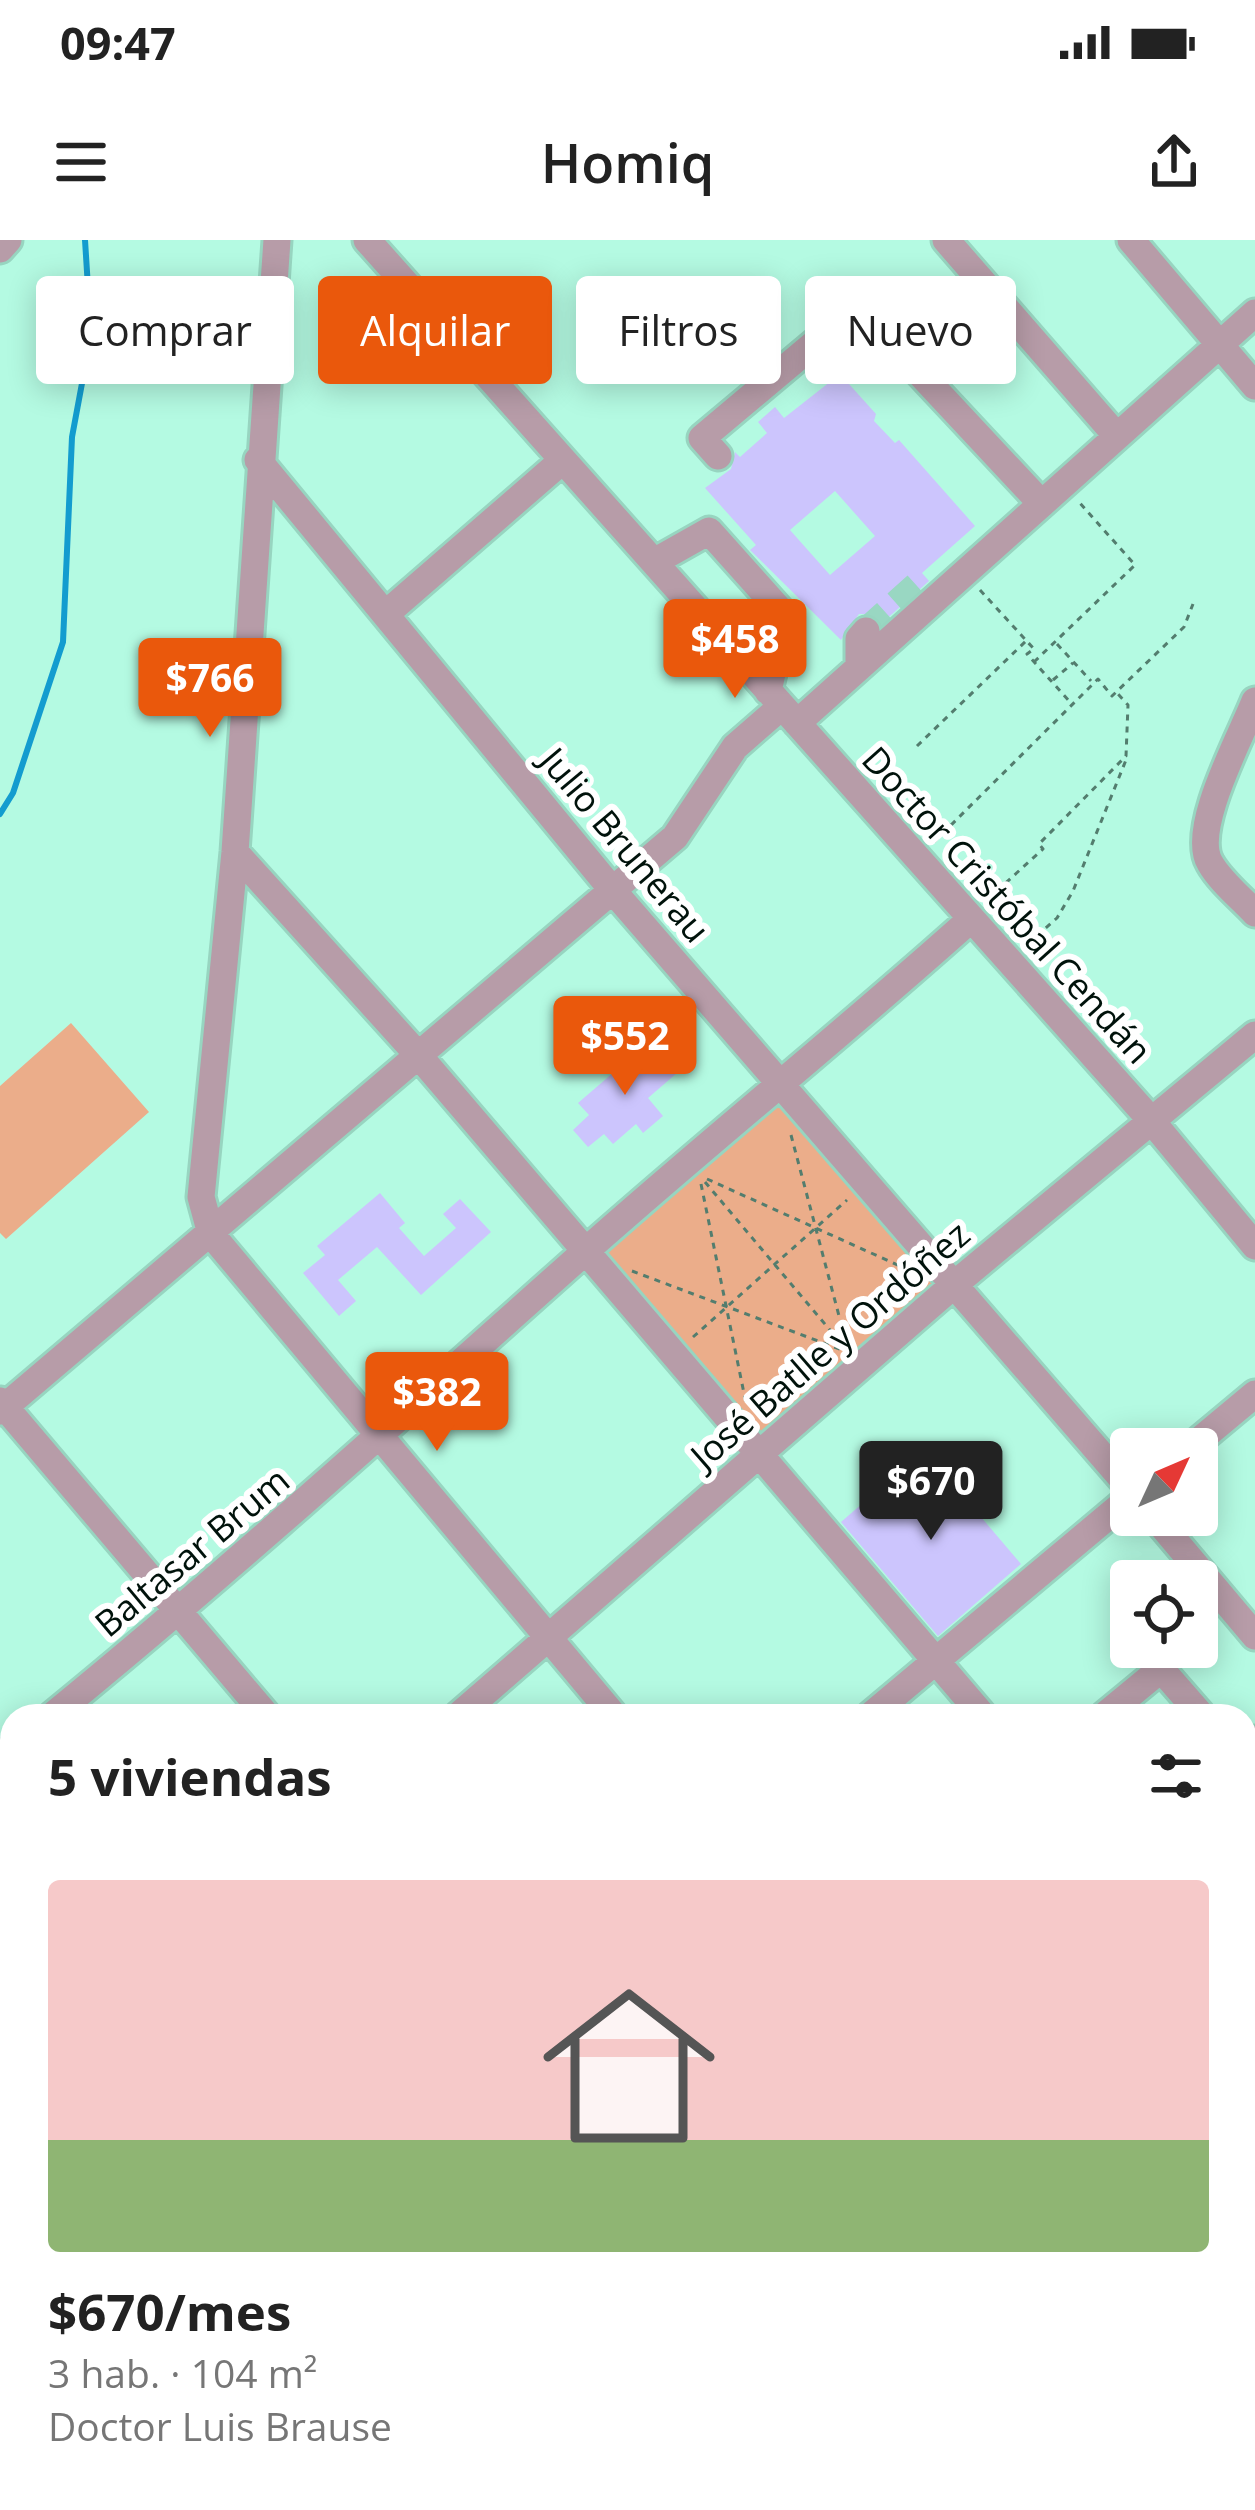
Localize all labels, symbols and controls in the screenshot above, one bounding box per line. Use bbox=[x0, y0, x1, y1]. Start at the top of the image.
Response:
text: 09:47 bbox=[60, 12, 176, 73]
text: Homiq bbox=[541, 125, 714, 199]
icon: menu bbox=[48, 129, 114, 195]
icon: share bbox=[1141, 129, 1207, 195]
chip: Comprar bbox=[36, 276, 294, 384]
chip: Alquilar bbox=[318, 276, 552, 384]
chip: Filtros bbox=[576, 276, 781, 384]
chip: Nuevo bbox=[805, 276, 1016, 384]
pin: $458 bbox=[664, 599, 806, 701]
text: $458 bbox=[690, 611, 780, 664]
pin: $766 bbox=[139, 638, 281, 740]
text: $766 bbox=[165, 650, 255, 703]
street label: Julio Brunerau bbox=[528, 735, 721, 952]
street label: Doctor Cristóbal Cendán bbox=[852, 735, 1163, 1074]
pin: $552 bbox=[554, 996, 696, 1098]
text: $552 bbox=[580, 1008, 670, 1061]
street label: José Batlle y Ordóñez bbox=[677, 1210, 980, 1481]
pin: $382 bbox=[366, 1352, 508, 1454]
text: $382 bbox=[392, 1364, 482, 1417]
north arrow bbox=[1110, 1428, 1218, 1536]
map controls bbox=[1110, 1428, 1218, 1668]
pin: $670 bbox=[860, 1441, 1002, 1543]
text: $670 bbox=[886, 1453, 976, 1506]
street label: Baltasar Brum bbox=[84, 1456, 299, 1647]
button: locate bbox=[1110, 1560, 1218, 1668]
text: 5 viviendas bbox=[48, 1741, 332, 1811]
icon: filters bbox=[1143, 1743, 1209, 1809]
icon: home bbox=[521, 1958, 737, 2174]
text: $670/mes bbox=[48, 2276, 291, 2346]
text: 3 hab. · 104 m² bbox=[48, 2346, 317, 2399]
text: Doctor Luis Brause bbox=[48, 2399, 392, 2452]

